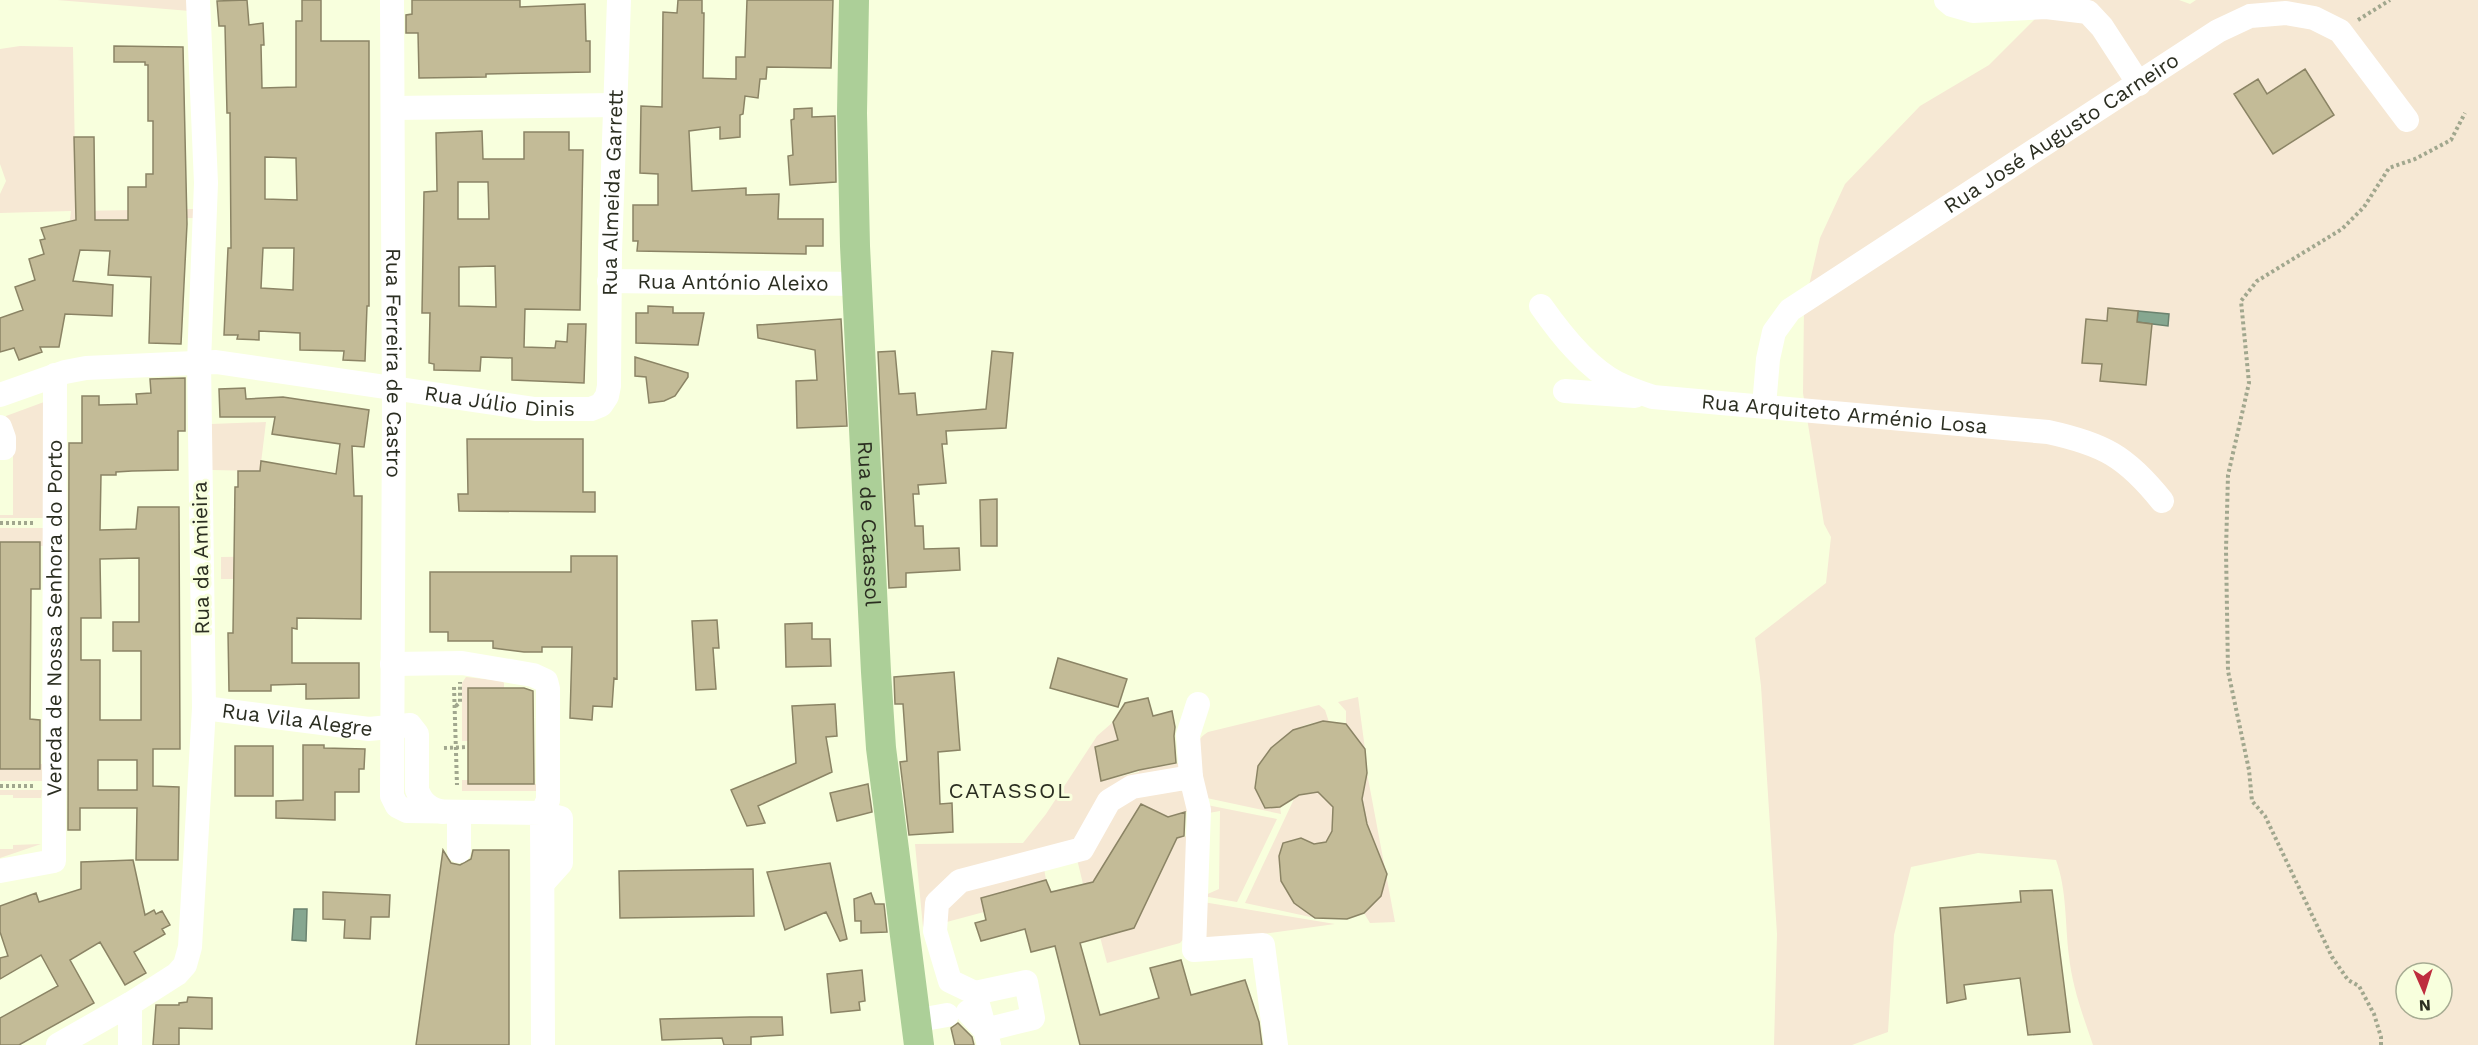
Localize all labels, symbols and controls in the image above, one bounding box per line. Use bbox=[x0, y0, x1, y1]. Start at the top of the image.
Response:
street label: Rua José Augusto Carneiro bbox=[1939, 47, 2183, 218]
street label: Rua Almeida Garrett bbox=[597, 89, 628, 296]
street label: Rua Ferreira de Castro bbox=[381, 248, 407, 478]
street label: Rua António Aleixo bbox=[637, 268, 829, 296]
street label: Rua Júlio Dinis bbox=[423, 380, 575, 422]
street label: Rua Arquiteto Arménio Losa bbox=[1700, 388, 1989, 439]
street label: Vereda de Nossa Senhora do Porto bbox=[41, 440, 67, 796]
street label: Rua de Catassol bbox=[853, 440, 886, 607]
street label: Rua da Amieira bbox=[187, 481, 214, 635]
street label: Rua Vila Alegre bbox=[220, 697, 374, 741]
district label: CATASSOL bbox=[948, 778, 1072, 803]
north arrow bbox=[2394, 961, 2454, 1021]
text: N bbox=[2418, 996, 2431, 1015]

